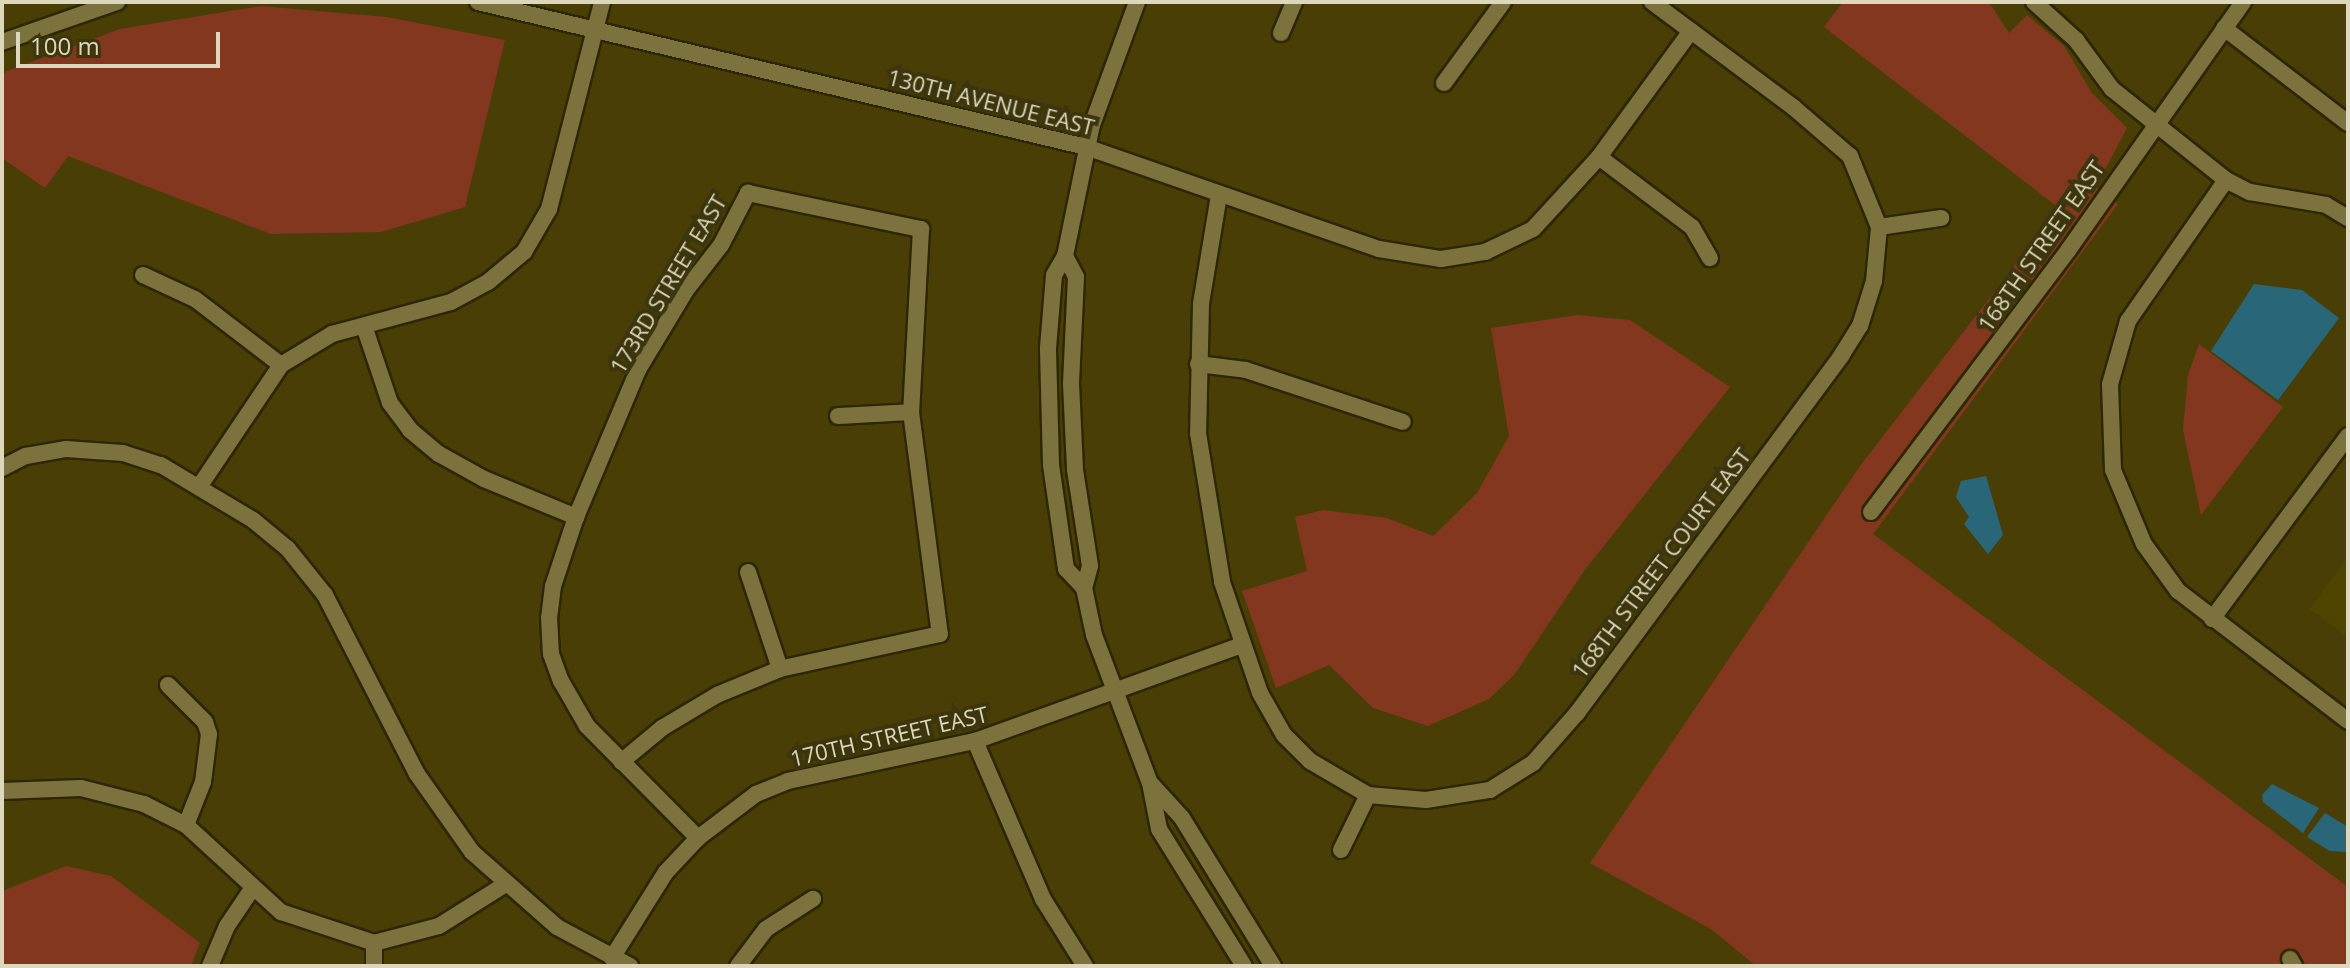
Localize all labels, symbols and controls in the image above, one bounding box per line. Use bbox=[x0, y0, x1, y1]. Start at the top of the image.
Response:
scale bar bbox=[20, 16, 224, 66]
text: 100 m bbox=[30, 29, 100, 62]
street label: 130TH AVENUE EAST bbox=[885, 64, 1097, 140]
street label: 168TH STREET EAST bbox=[1972, 156, 2110, 336]
street label: 173RD STREET EAST bbox=[604, 190, 732, 378]
street label: 168TH STREET COURT EAST bbox=[1566, 443, 1756, 683]
street label: 170TH STREET EAST bbox=[788, 700, 990, 772]

